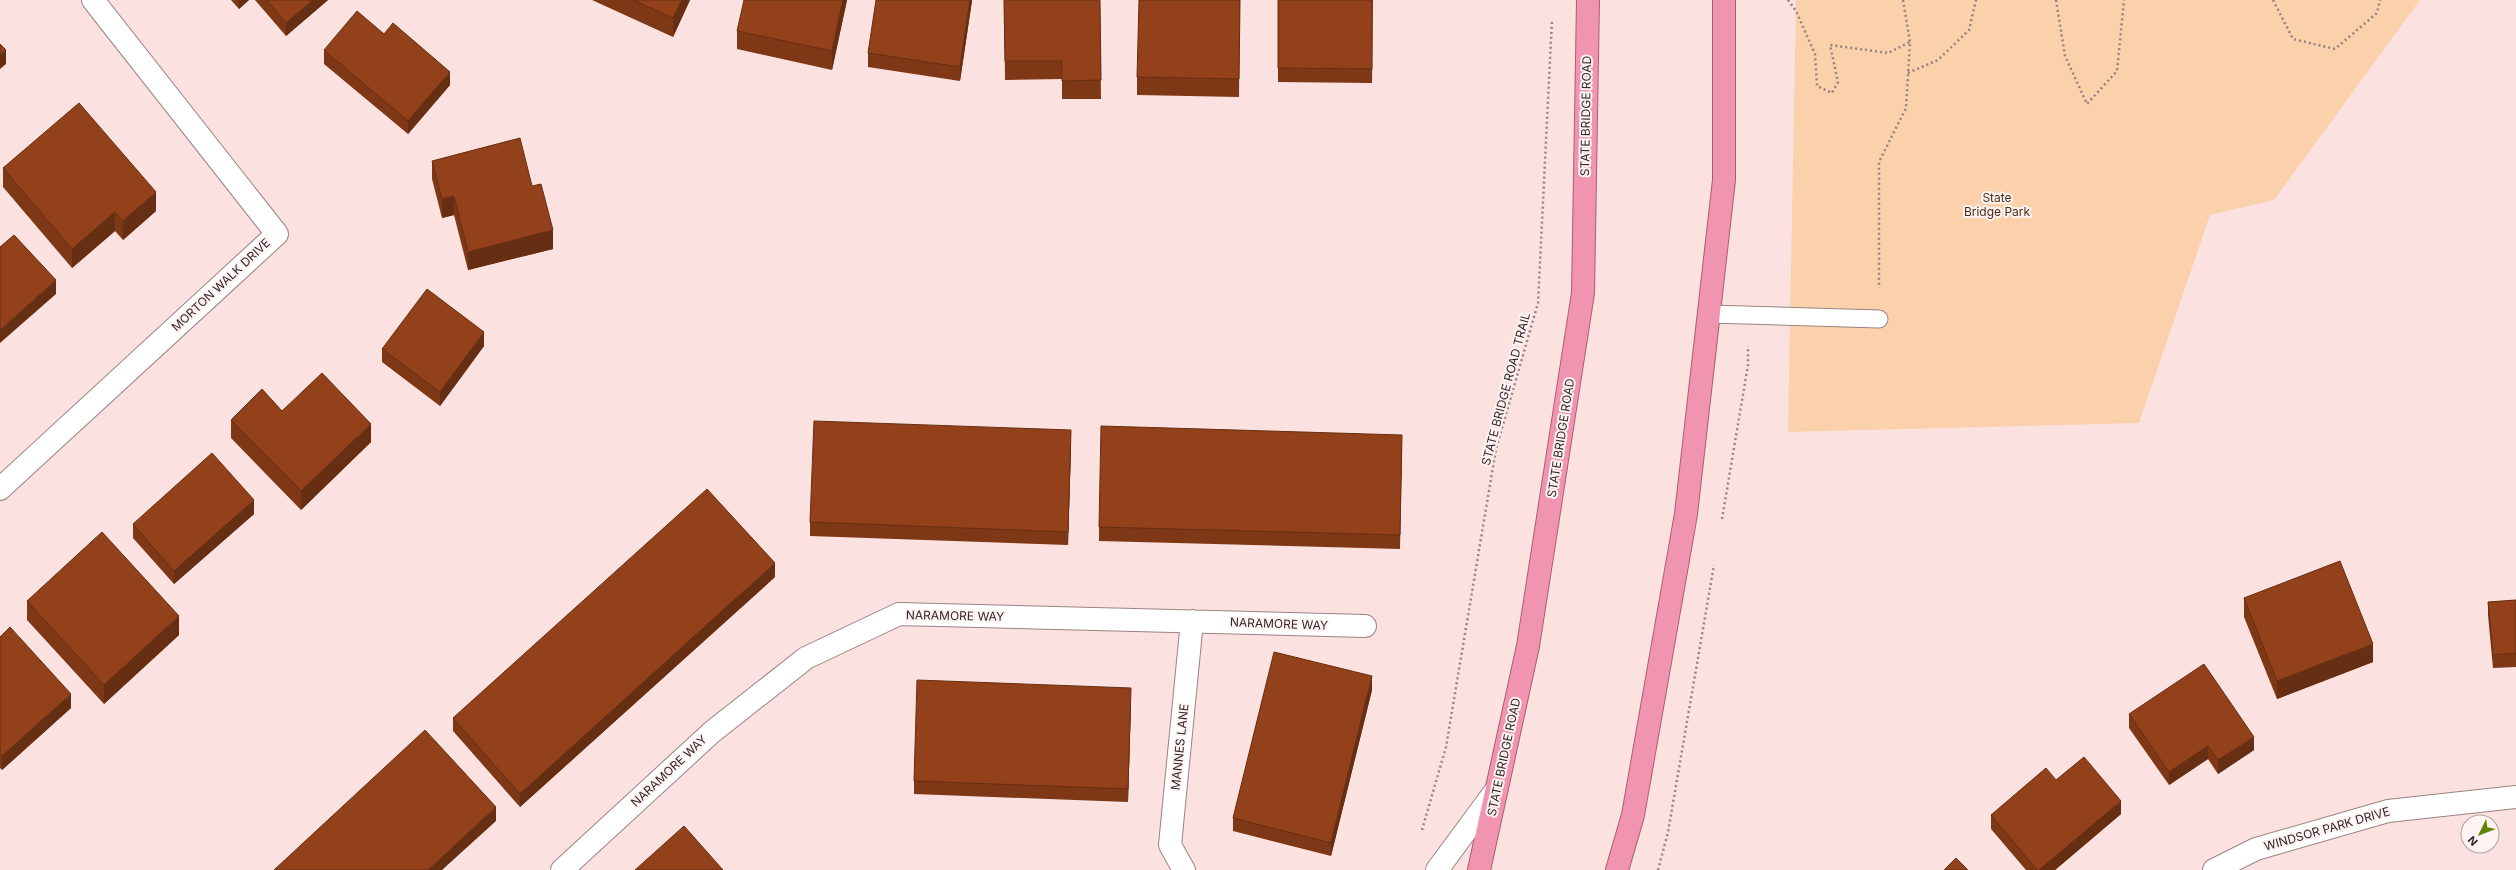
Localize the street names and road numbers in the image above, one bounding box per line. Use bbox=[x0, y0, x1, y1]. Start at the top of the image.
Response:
street label: STATE BRIDGE ROAD bbox=[1577, 56, 1594, 176]
street label: MORTON WALK DRIVE bbox=[168, 235, 273, 334]
street label: STATE BRIDGE ROAD TRAIL bbox=[1478, 311, 1533, 467]
street label: STATE BRIDGE ROAD bbox=[1544, 377, 1577, 499]
street label: NARAMORE WAY bbox=[906, 607, 1004, 624]
street label: NARAMORE WAY bbox=[1230, 614, 1328, 633]
street label: STATE BRIDGE ROAD bbox=[1484, 696, 1523, 817]
street label: MANNES LANE bbox=[1168, 703, 1191, 791]
street label: NARAMORE WAY bbox=[628, 732, 710, 810]
street label: WINDSOR PARK DRIVE bbox=[2262, 803, 2391, 854]

